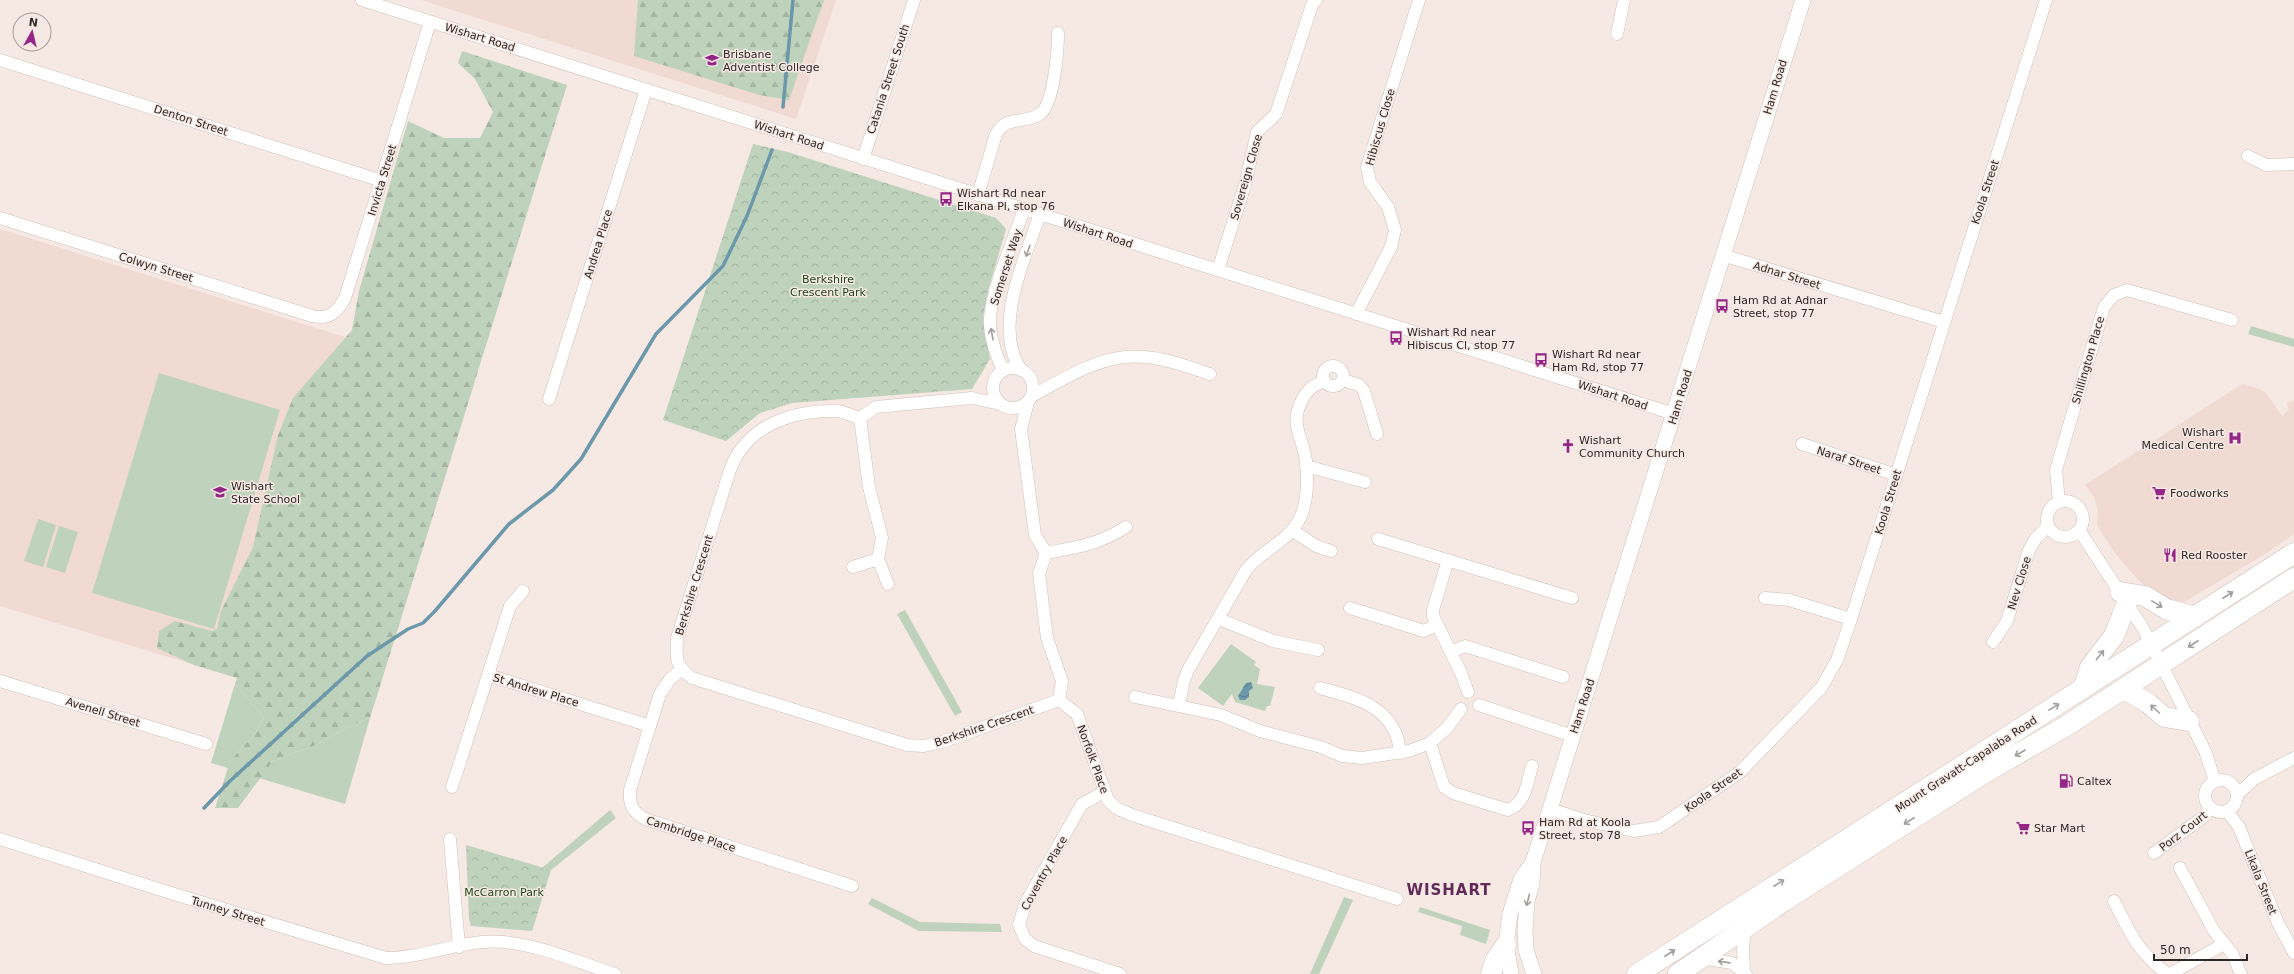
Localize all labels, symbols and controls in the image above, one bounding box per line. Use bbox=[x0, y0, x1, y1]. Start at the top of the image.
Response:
north arrow bbox=[12, 12, 52, 52]
text: N bbox=[28, 16, 39, 30]
street label: Wishart Road bbox=[443, 21, 517, 54]
street label: Catania Street South bbox=[865, 23, 912, 136]
place label: Brisbane Adventist College bbox=[723, 48, 820, 74]
school or university icon: Brisbane Adventist College bbox=[704, 52, 720, 68]
street label: Ham Road bbox=[1761, 58, 1790, 116]
street label: Hibiscus Close bbox=[1363, 87, 1398, 167]
street label: Denton Street bbox=[152, 102, 230, 139]
street label: Wishart Road bbox=[752, 118, 826, 153]
street label: Sovereign Close bbox=[1228, 133, 1265, 221]
street label: Invicta Street bbox=[365, 142, 400, 217]
street label: Koola Street bbox=[1969, 158, 2002, 226]
place label: Wishart Rd near Elkana Pl, stop 76 bbox=[957, 187, 1055, 213]
bus stop icon: Wishart Rd near Elkana Pl, stop 76 bbox=[938, 191, 954, 207]
street label: Andrea Place bbox=[582, 208, 615, 280]
street label: Wishart Road bbox=[1061, 216, 1135, 251]
street label: Somerset Way bbox=[988, 227, 1025, 307]
one-way arrow bbox=[1023, 245, 1031, 257]
street label: Colwyn Street bbox=[117, 250, 195, 285]
street label: Adnar Street bbox=[1752, 259, 1823, 292]
park label: Berkshire Crescent Park bbox=[790, 273, 867, 299]
place label: Ham Rd at Adnar Street, stop 77 bbox=[1733, 294, 1828, 320]
bus stop icon: Ham Rd at Adnar Street, stop 77 bbox=[1714, 298, 1730, 314]
street label: Shillington Place bbox=[2070, 314, 2107, 406]
place label: Wishart Rd near Hibiscus Cl, stop 77 bbox=[1407, 326, 1515, 352]
one-way arrow bbox=[987, 328, 995, 341]
bus stop icon: Wishart Rd near Hibiscus Cl, stop 77 bbox=[1388, 330, 1404, 346]
place label: Wishart Rd near Ham Rd, stop 77 bbox=[1552, 348, 1644, 374]
bus stop icon: Wishart Rd near Ham Rd, stop 77 bbox=[1533, 352, 1549, 368]
street label: Ham Road bbox=[1666, 368, 1695, 426]
street label: Wishart Road bbox=[1576, 378, 1650, 413]
place label: Wishart Medical Centre bbox=[2142, 426, 2225, 452]
hospital icon: Wishart Medical Centre bbox=[2227, 430, 2243, 446]
place label: Wishart Community Church bbox=[1579, 434, 1685, 460]
church icon: Wishart Community Church bbox=[1560, 438, 1576, 454]
street label: Naraf Street bbox=[1815, 444, 1883, 477]
street label: Koola Street bbox=[1872, 468, 1905, 536]
place label: Wishart State School bbox=[231, 480, 300, 506]
school or university icon: Wishart State School bbox=[212, 484, 228, 500]
supermarket icon: Foodworks bbox=[2151, 485, 2167, 501]
place label: Foodworks bbox=[2170, 487, 2229, 500]
street label: Berkshire Crescent bbox=[673, 533, 716, 637]
restaurant icon: Red Rooster bbox=[2162, 547, 2178, 563]
place label: Red Rooster bbox=[2181, 549, 2248, 562]
street label: Nev Close bbox=[2005, 555, 2034, 611]
one-way arrow bbox=[2222, 591, 2233, 599]
one-way arrow bbox=[2151, 600, 2163, 608]
one-way arrow bbox=[2188, 640, 2199, 648]
one-way arrow bbox=[2096, 649, 2105, 660]
street label: St Andrew Place bbox=[491, 671, 581, 710]
street label: Ham Road bbox=[1568, 677, 1597, 735]
street label: Avenell Street bbox=[64, 695, 142, 730]
street label: Berkshire Crescent bbox=[933, 703, 1036, 750]
one-way arrow bbox=[2048, 703, 2059, 711]
one-way arrow bbox=[2150, 704, 2160, 714]
street label: Mount Gravatt-Capalaba Road bbox=[1893, 714, 2040, 815]
street label: Norfolk Place bbox=[1074, 723, 1111, 796]
one-way arrow bbox=[2014, 749, 2026, 757]
street label: Koola Street bbox=[1682, 766, 1745, 815]
fuel station icon: Caltex bbox=[2058, 773, 2074, 789]
place label: Caltex bbox=[2077, 775, 2112, 788]
street label: Porz Court bbox=[2157, 808, 2210, 854]
street label: Cambridge Place bbox=[645, 814, 737, 855]
place label: Ham Rd at Koola Street, stop 78 bbox=[1539, 816, 1631, 842]
one-way arrow bbox=[1904, 817, 1915, 825]
bus stop icon: Ham Rd at Koola Street, stop 78 bbox=[1520, 820, 1536, 836]
supermarket icon: Star Mart bbox=[2015, 820, 2031, 836]
place label: Star Mart bbox=[2034, 822, 2086, 835]
street label: Coventry Place bbox=[1019, 834, 1070, 913]
street label: Likala Street bbox=[2242, 848, 2280, 917]
one-way arrow bbox=[1773, 879, 1784, 887]
district label: WISHART bbox=[1406, 881, 1492, 899]
park label: McCarron Park bbox=[464, 886, 544, 899]
one-way arrow bbox=[1524, 893, 1531, 906]
street label: Tunney Street bbox=[189, 894, 267, 929]
scale bar bbox=[2154, 936, 2247, 962]
text: 50 m bbox=[2160, 943, 2191, 957]
one-way arrow bbox=[1664, 949, 1675, 957]
one-way arrow bbox=[1718, 958, 1731, 966]

